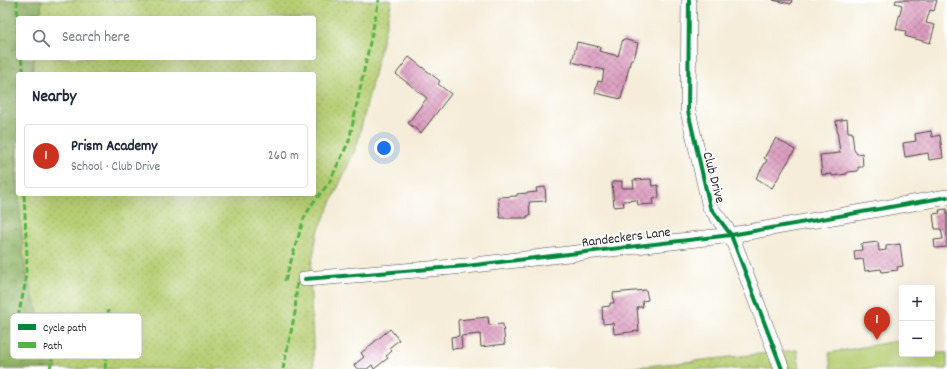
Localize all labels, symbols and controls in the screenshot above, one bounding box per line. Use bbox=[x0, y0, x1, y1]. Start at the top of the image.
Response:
search box bbox=[16, 16, 316, 60]
icon: search bbox=[30, 27, 52, 49]
text: Search here bbox=[62, 27, 130, 49]
text: Nearby bbox=[32, 86, 76, 110]
text: Prism Academy bbox=[71, 136, 157, 158]
your location bbox=[374, 138, 394, 158]
text: 1 bbox=[45, 147, 47, 166]
text: 260 m bbox=[268, 147, 299, 166]
street label: Club Drive bbox=[697, 150, 730, 205]
text: School · Club Drive bbox=[71, 158, 160, 177]
street label: Randeckers Lane bbox=[581, 223, 672, 253]
map controls bbox=[899, 285, 935, 357]
button: + bbox=[899, 285, 935, 321]
pin: 1 bbox=[864, 307, 890, 340]
legend bbox=[10, 313, 142, 359]
text: Cycle path bbox=[43, 321, 87, 337]
button: − bbox=[899, 321, 935, 357]
text: Path bbox=[43, 339, 62, 355]

